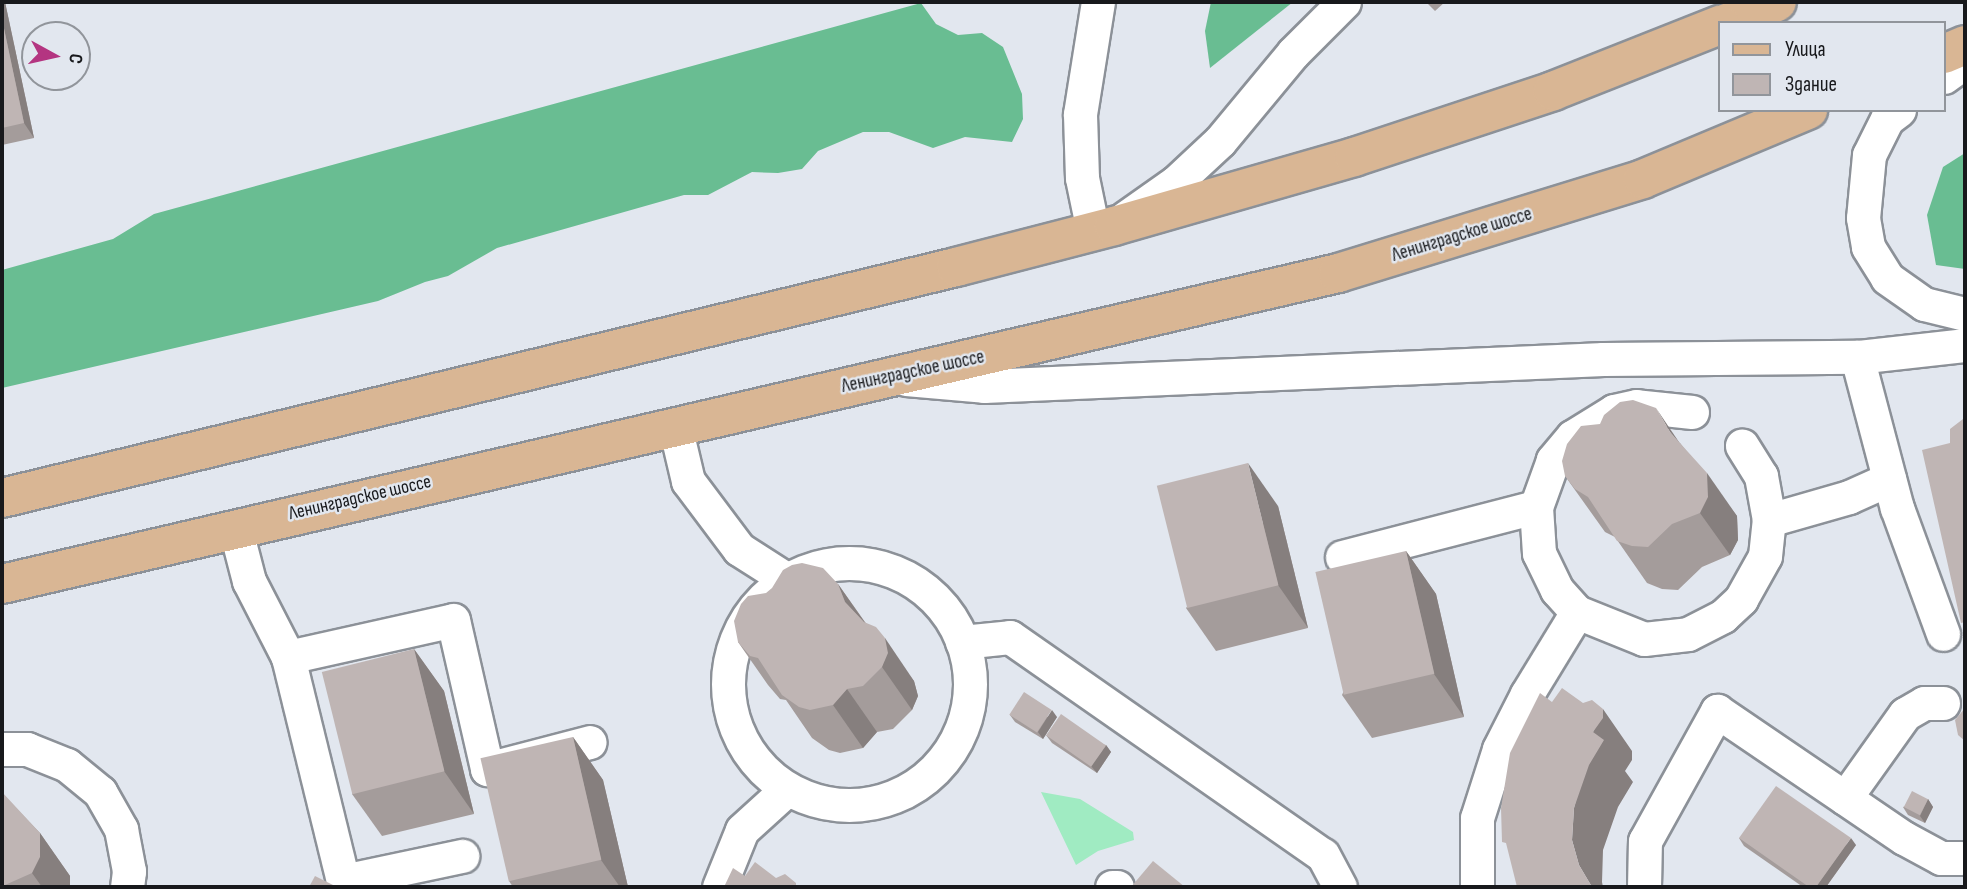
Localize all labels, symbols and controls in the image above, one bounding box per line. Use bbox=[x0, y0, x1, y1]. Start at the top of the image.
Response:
north arrow bbox=[21, 21, 91, 91]
legend bbox=[1718, 21, 1946, 112]
text: Улица bbox=[1785, 37, 1826, 62]
text: С bbox=[63, 52, 87, 65]
text: Здание bbox=[1785, 72, 1837, 97]
street label: Ленинградское шоссе bbox=[1389, 203, 1535, 267]
street label: Ленинградское шоссе bbox=[839, 346, 987, 398]
street label: Ленинградское шоссе bbox=[287, 471, 433, 525]

